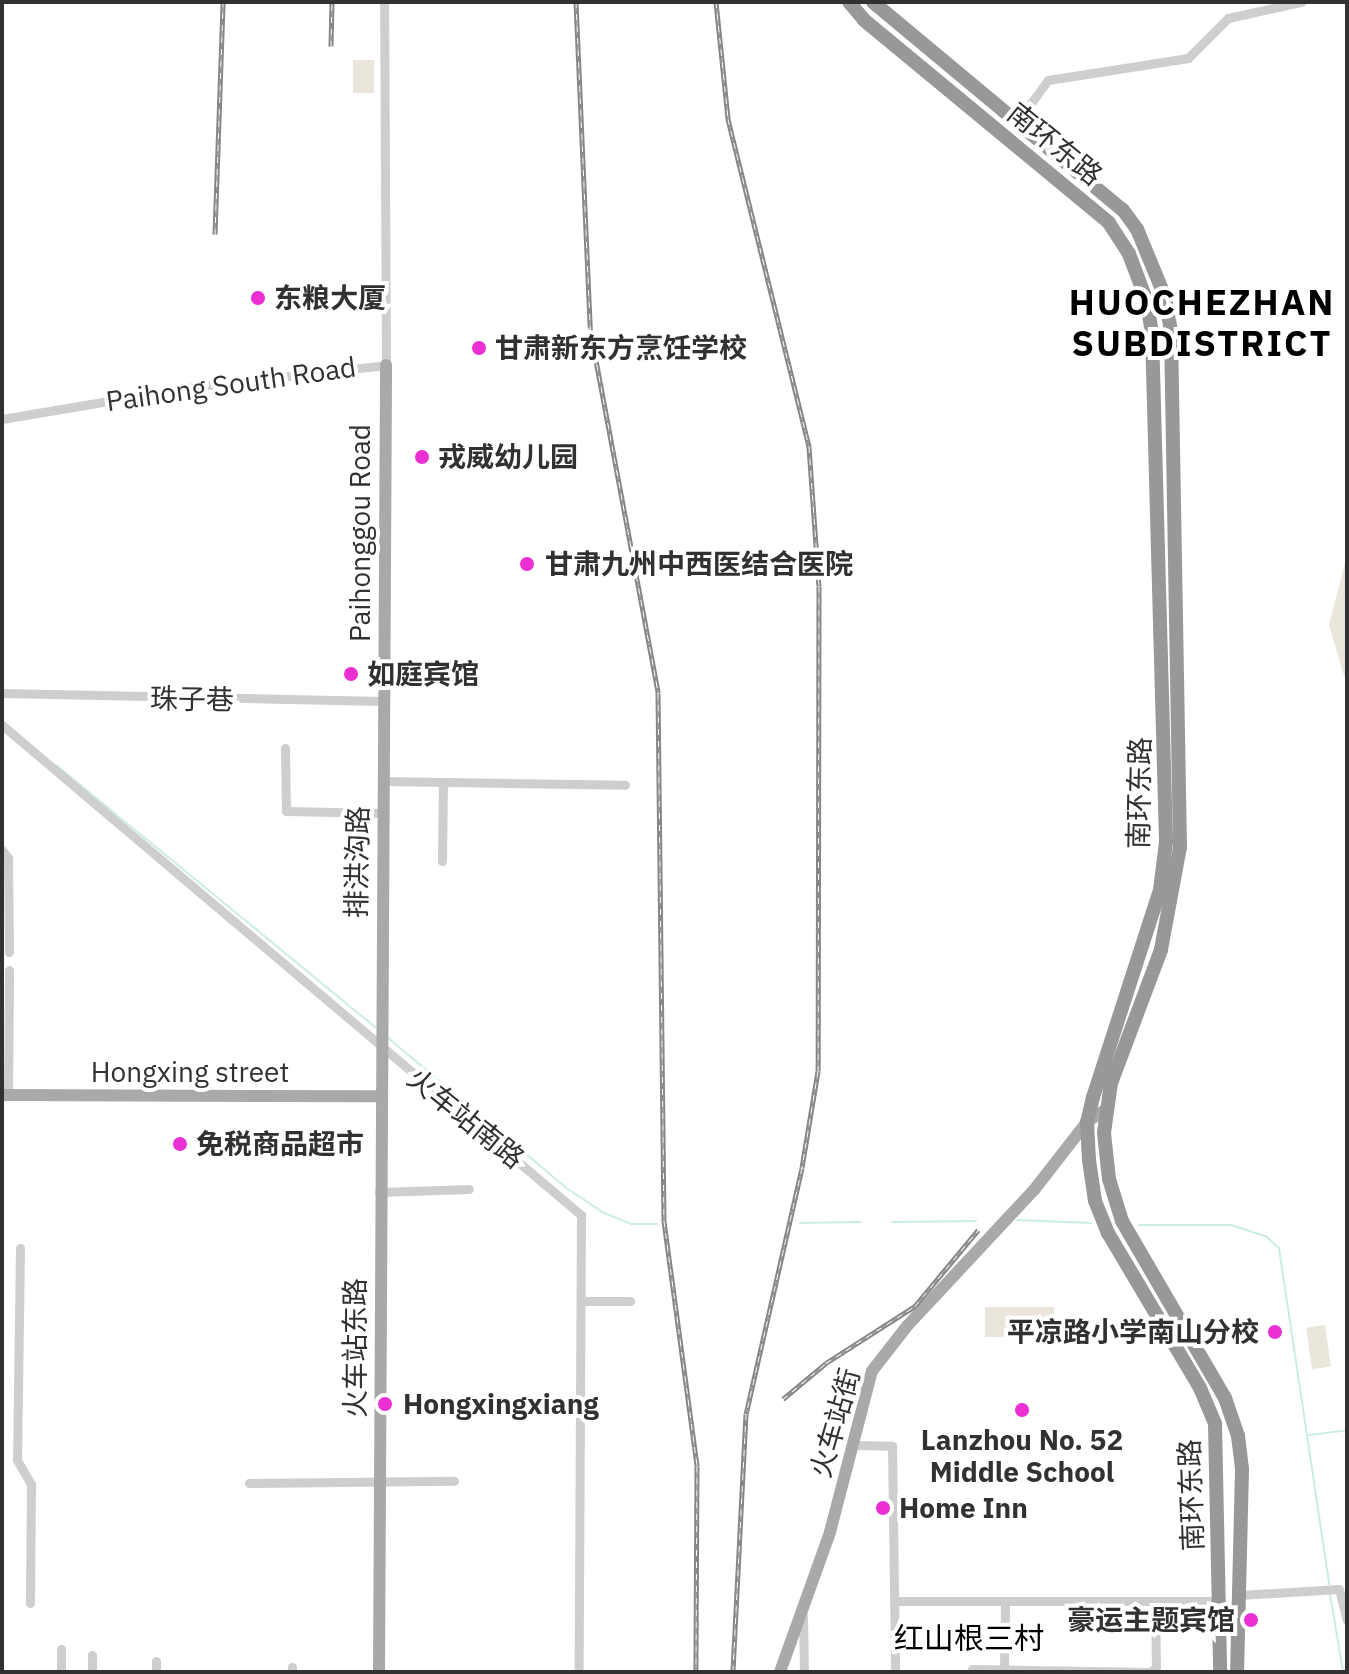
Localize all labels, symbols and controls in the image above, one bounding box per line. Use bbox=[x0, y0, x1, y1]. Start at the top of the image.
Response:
street label: 南环东路 bbox=[1001, 96, 1109, 192]
district label: HUOCHEZHAN SUBDISTRICT bbox=[1069, 279, 1335, 364]
place label: 东粮大厦 bbox=[274, 281, 386, 315]
marker: 东粮大厦 bbox=[249, 289, 267, 307]
place label: 甘肃新东方烹饪学校 bbox=[495, 331, 747, 365]
marker: 甘肃新东方烹饪学校 bbox=[470, 339, 488, 357]
street label: Paihong South Road bbox=[104, 350, 358, 418]
street label: Paihonggou Road bbox=[343, 424, 377, 642]
place label: 戎威幼儿园 bbox=[438, 440, 578, 474]
marker: 戎威幼儿园 bbox=[413, 448, 431, 466]
place label: 甘肃九州中西医结合医院 bbox=[545, 547, 853, 581]
marker: 甘肃九州中西医结合医院 bbox=[516, 553, 538, 575]
place label: 如庭宾馆 bbox=[367, 657, 479, 691]
marker: 如庭宾馆 bbox=[342, 665, 360, 683]
street label: 珠子巷 bbox=[150, 681, 234, 717]
street label: 南环东路 bbox=[1121, 737, 1157, 849]
street label: 排洪沟路 bbox=[339, 806, 375, 918]
street label: Hongxing street bbox=[91, 1055, 289, 1089]
street label: 火车站南路 bbox=[401, 1061, 531, 1175]
place label: 免税商品超市 bbox=[196, 1127, 364, 1161]
marker: 免税商品超市 bbox=[171, 1135, 189, 1153]
street label: 火车站东路 bbox=[338, 1278, 372, 1418]
place label: 平凉路小学南山分校 bbox=[1007, 1315, 1259, 1349]
marker: 平凉路小学南山分校 bbox=[1266, 1323, 1284, 1341]
street label: 火车站街 bbox=[803, 1365, 867, 1481]
place label: Hongxingxiang bbox=[403, 1387, 599, 1421]
marker: Hongxingxiang bbox=[374, 1393, 396, 1415]
marker: Lanzhou No. 52 Middle School bbox=[1013, 1401, 1031, 1419]
place label: Lanzhou No. 52 Middle School bbox=[921, 1423, 1123, 1489]
street label: 南环东路 bbox=[1172, 1438, 1210, 1552]
place label: Home Inn bbox=[899, 1491, 1028, 1525]
marker: Home Inn bbox=[874, 1499, 892, 1517]
place label: 豪运主题宾馆 bbox=[1067, 1603, 1235, 1637]
marker: 豪运主题宾馆 bbox=[1242, 1611, 1260, 1629]
district label: 红山根三村 bbox=[894, 1620, 1044, 1656]

